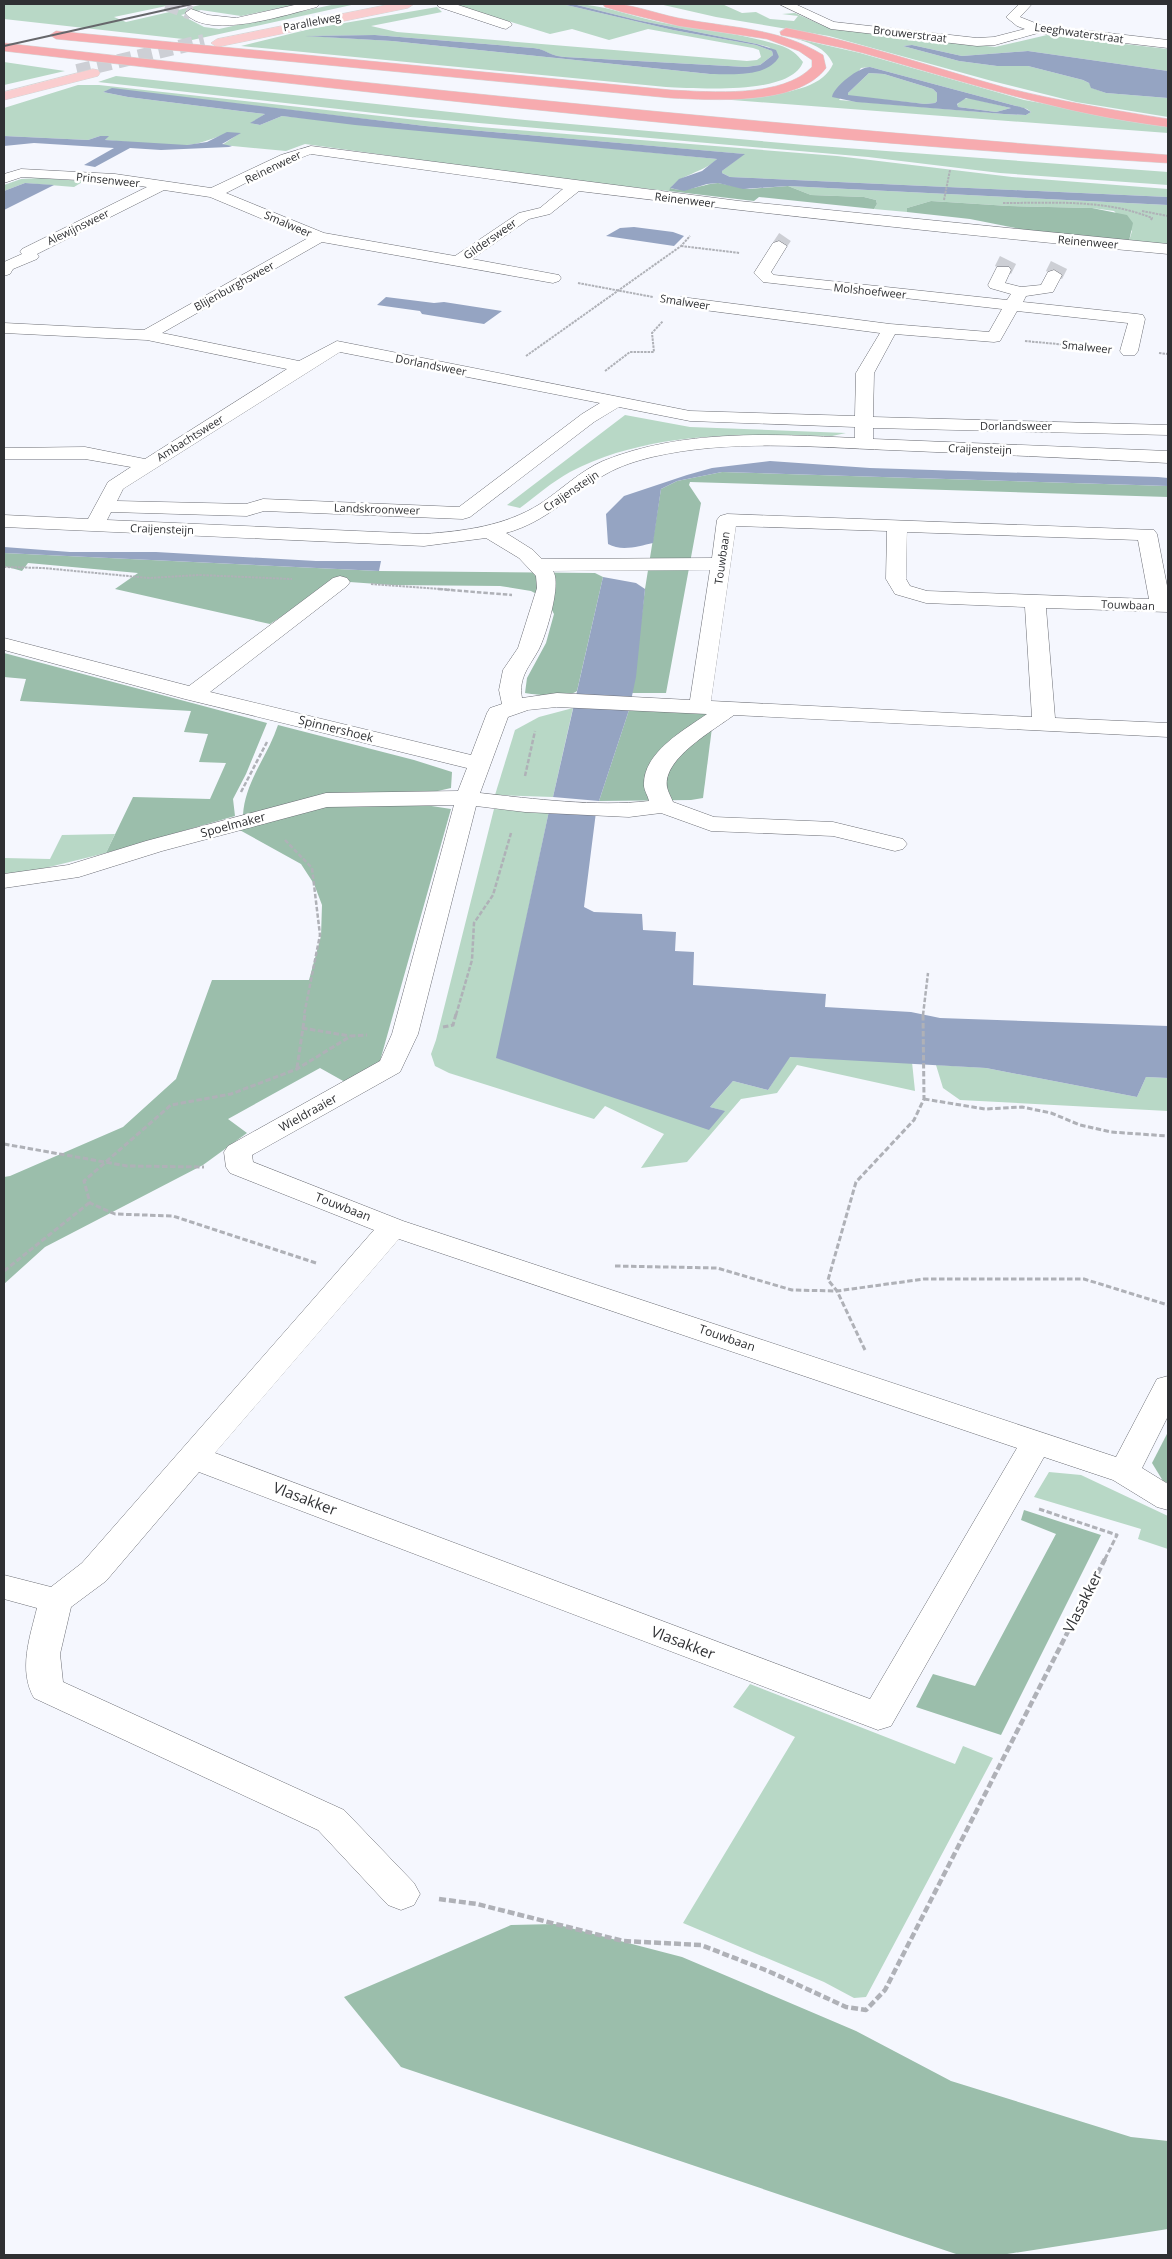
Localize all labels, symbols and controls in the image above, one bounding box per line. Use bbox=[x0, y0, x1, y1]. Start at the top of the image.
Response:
street label: Parallelweg bbox=[282, 9, 342, 34]
street label: Leeghwaterstraat bbox=[1034, 19, 1125, 46]
street label: Brouwerstraat bbox=[872, 22, 948, 45]
street label: Reinenweer bbox=[242, 146, 304, 187]
street label: Prinsenweer bbox=[75, 169, 141, 190]
street label: Reinenweer bbox=[654, 188, 717, 211]
street label: Alewijnsweer bbox=[44, 205, 112, 248]
street label: Smalweer bbox=[262, 207, 315, 241]
street label: Gildersweer bbox=[460, 215, 520, 262]
street label: Reinenweer bbox=[1057, 231, 1119, 252]
street label: Blijenburghsweer bbox=[191, 257, 277, 314]
street label: Molshoefweer bbox=[833, 279, 908, 302]
street label: Smalweer bbox=[659, 290, 712, 313]
street label: Smalweer bbox=[1061, 336, 1113, 357]
street label: Dorlandsweer bbox=[394, 350, 468, 379]
street label: Ambachtsweer bbox=[153, 411, 227, 464]
street label: Dorlandsweer bbox=[980, 418, 1053, 433]
street label: Craijensteijn bbox=[948, 440, 1012, 457]
street label: Craijensteijn bbox=[540, 467, 601, 515]
street label: Landskroonweer bbox=[334, 500, 421, 518]
street label: Craijensteijn bbox=[130, 520, 194, 537]
street label: Touwbaan bbox=[710, 530, 733, 586]
street label: Touwbaan bbox=[1101, 596, 1155, 613]
street label: Spinnershoek bbox=[297, 711, 376, 746]
street label: Spoelmaker bbox=[198, 808, 267, 841]
street label: Wieldraaier bbox=[276, 1090, 340, 1136]
street label: Touwbaan bbox=[313, 1188, 374, 1225]
street label: Touwbaan bbox=[697, 1320, 758, 1355]
street label: Vlasakker bbox=[271, 1477, 340, 1519]
street label: Vlasakker bbox=[1058, 1567, 1106, 1636]
street label: Vlasakker bbox=[649, 1621, 718, 1663]

